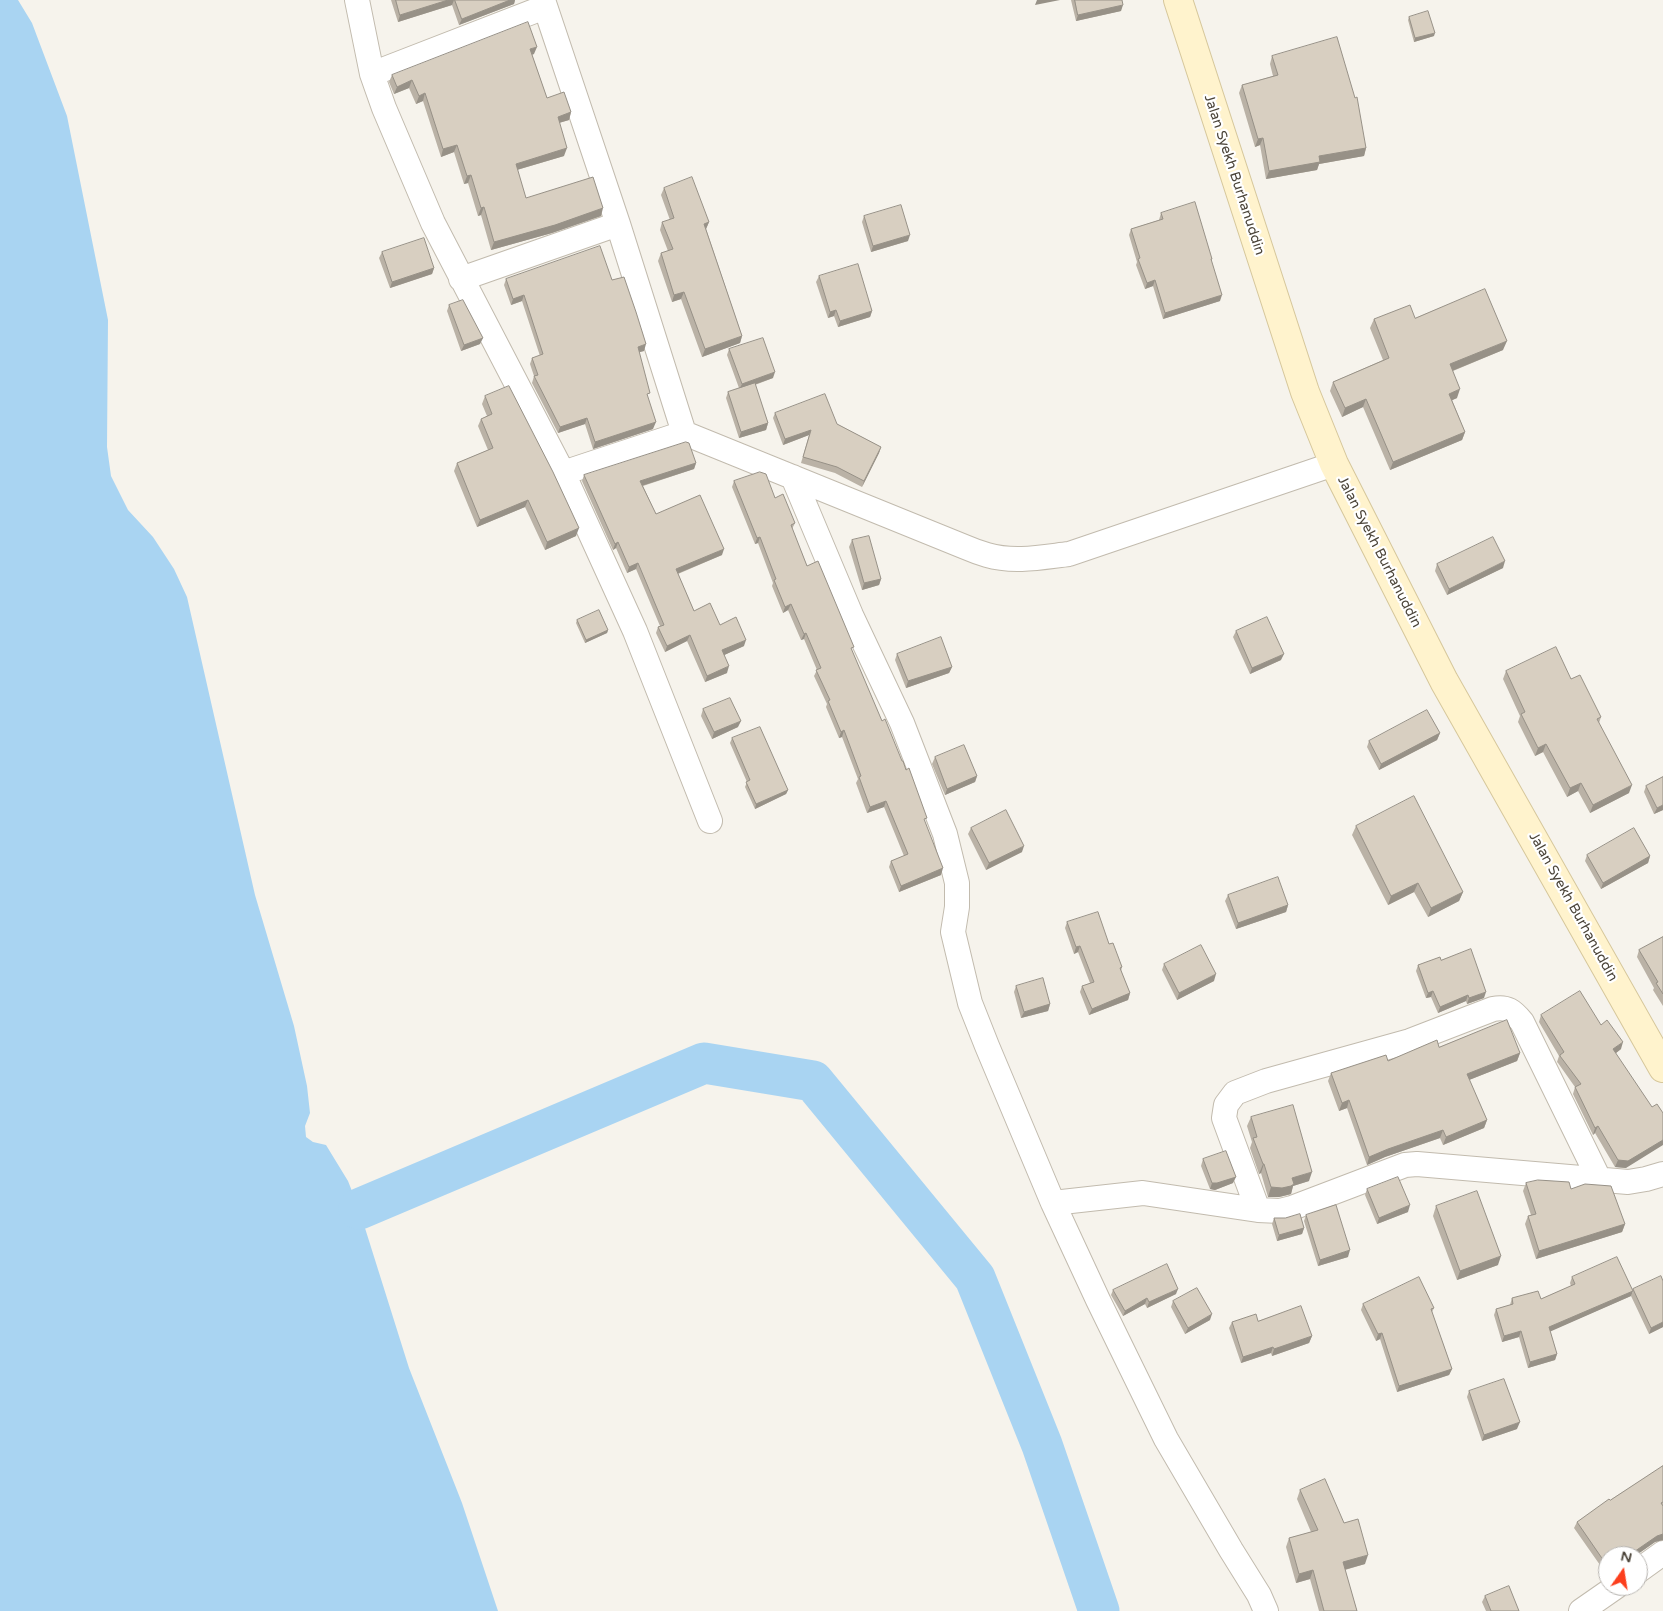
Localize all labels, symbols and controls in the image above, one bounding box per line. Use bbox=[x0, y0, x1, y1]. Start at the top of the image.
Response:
street label: Jalan Syekh Burhanuddin bbox=[1200, 93, 1268, 257]
street label: Jalan Syekh Burhanuddin bbox=[1333, 473, 1425, 631]
street label: Jalan Syekh Burhanuddin bbox=[1525, 830, 1621, 984]
north arrow bbox=[1598, 1546, 1648, 1596]
text: N bbox=[1619, 1547, 1634, 1566]

